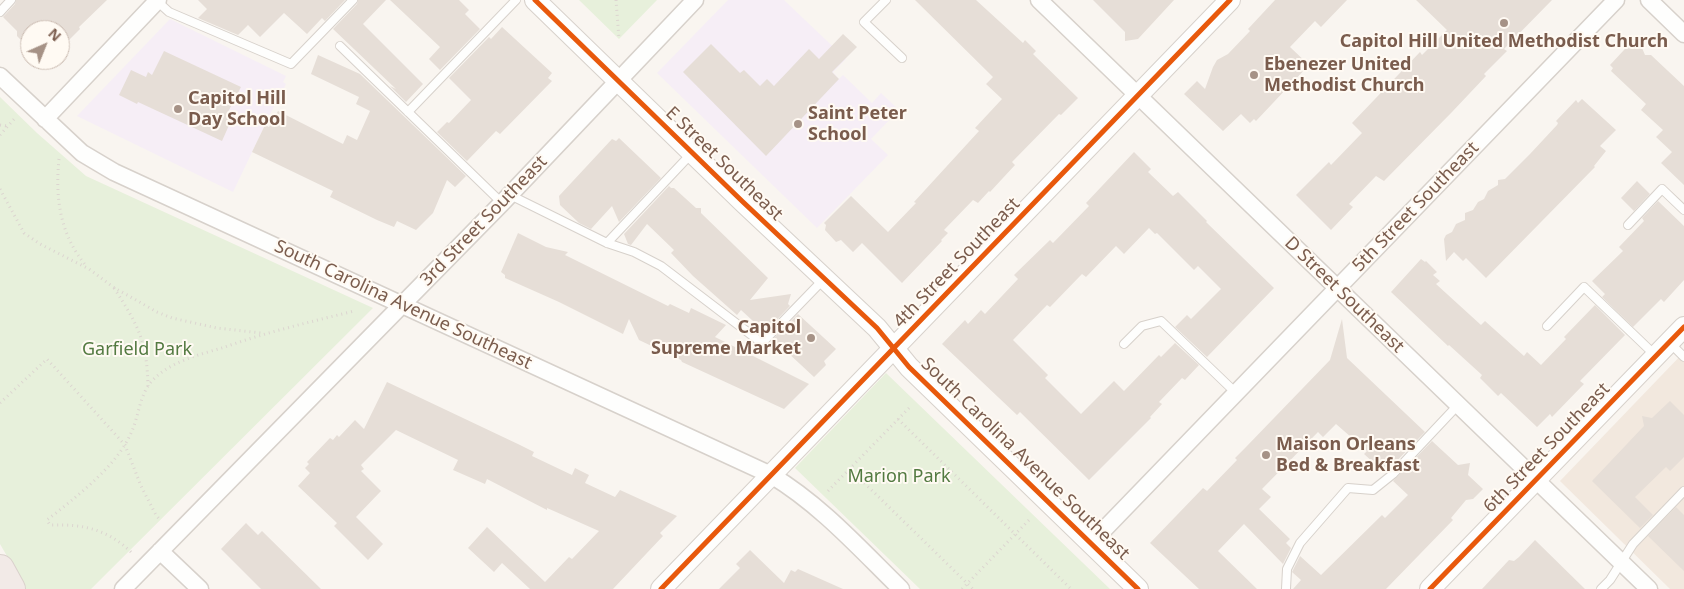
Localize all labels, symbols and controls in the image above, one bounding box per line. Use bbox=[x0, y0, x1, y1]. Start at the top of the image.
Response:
marker: Capitol Hill United Methodist Church bbox=[1498, 17, 1510, 29]
north arrow bbox=[20, 20, 70, 70]
text: N bbox=[44, 24, 66, 45]
place label: Capitol Hill United Methodist Church bbox=[1340, 31, 1668, 53]
place label: Ebenezer United Methodist Church bbox=[1264, 54, 1424, 96]
marker: Ebenezer United Methodist Church bbox=[1248, 69, 1260, 81]
place label: Capitol Hill Day School bbox=[188, 88, 286, 130]
marker: Capitol Hill Day School bbox=[172, 103, 184, 115]
street label: E Street Southeast bbox=[661, 103, 787, 225]
place label: Saint Peter School bbox=[808, 103, 907, 146]
marker: Saint Peter School bbox=[792, 118, 804, 130]
street label: 5th Street Southeast bbox=[1348, 137, 1484, 277]
street label: 3rd Street Southeast bbox=[416, 151, 552, 291]
street label: 4th Street Southeast bbox=[889, 193, 1025, 333]
street label: D Street Southeast bbox=[1280, 232, 1408, 358]
street label: South Carolina Avenue Southeast bbox=[271, 236, 535, 374]
place label: Capitol Supreme Market bbox=[651, 317, 801, 359]
marker: Capitol Supreme Market bbox=[805, 332, 817, 344]
park label: Garfield Park bbox=[82, 339, 192, 361]
street label: South Carolina Avenue Southeast bbox=[916, 353, 1134, 565]
street label: 6th Street Southeast bbox=[1479, 378, 1615, 518]
place label: Maison Orleans Bed & Breakfast bbox=[1276, 434, 1420, 476]
marker: Maison Orleans Bed & Breakfast bbox=[1260, 449, 1272, 461]
park label: Marion Park bbox=[847, 466, 951, 488]

